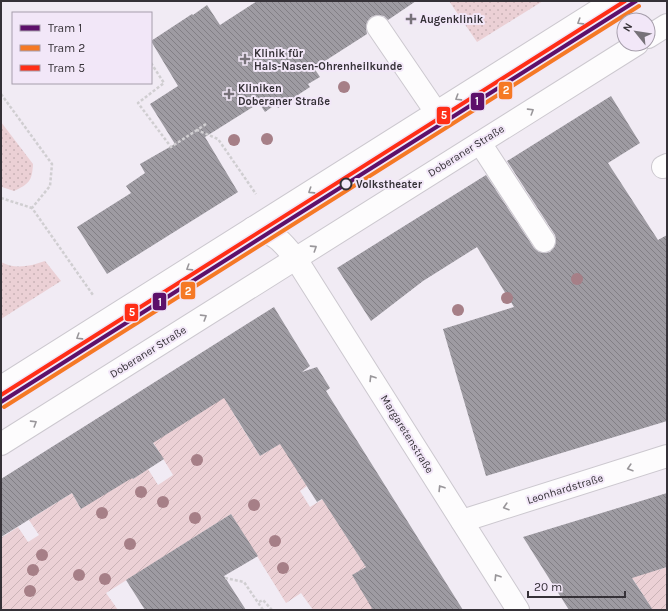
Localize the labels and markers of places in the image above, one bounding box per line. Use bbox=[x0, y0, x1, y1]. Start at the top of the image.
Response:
marker: Augenklinik bbox=[405, 13, 417, 25]
place label: Augenklinik bbox=[420, 13, 484, 26]
place label: Klinik für Hals-Nasen-Ohrenheilkunde bbox=[254, 47, 402, 73]
marker: Klinik für Hals-Nasen-Ohrenheilkunde bbox=[239, 53, 251, 65]
place label: Kliniken Doberaner Straße bbox=[238, 82, 330, 108]
marker: Kliniken Doberaner Straße bbox=[223, 88, 235, 100]
marker: Volkstheater bbox=[339, 177, 353, 191]
place label: Volkstheater bbox=[356, 178, 423, 191]

